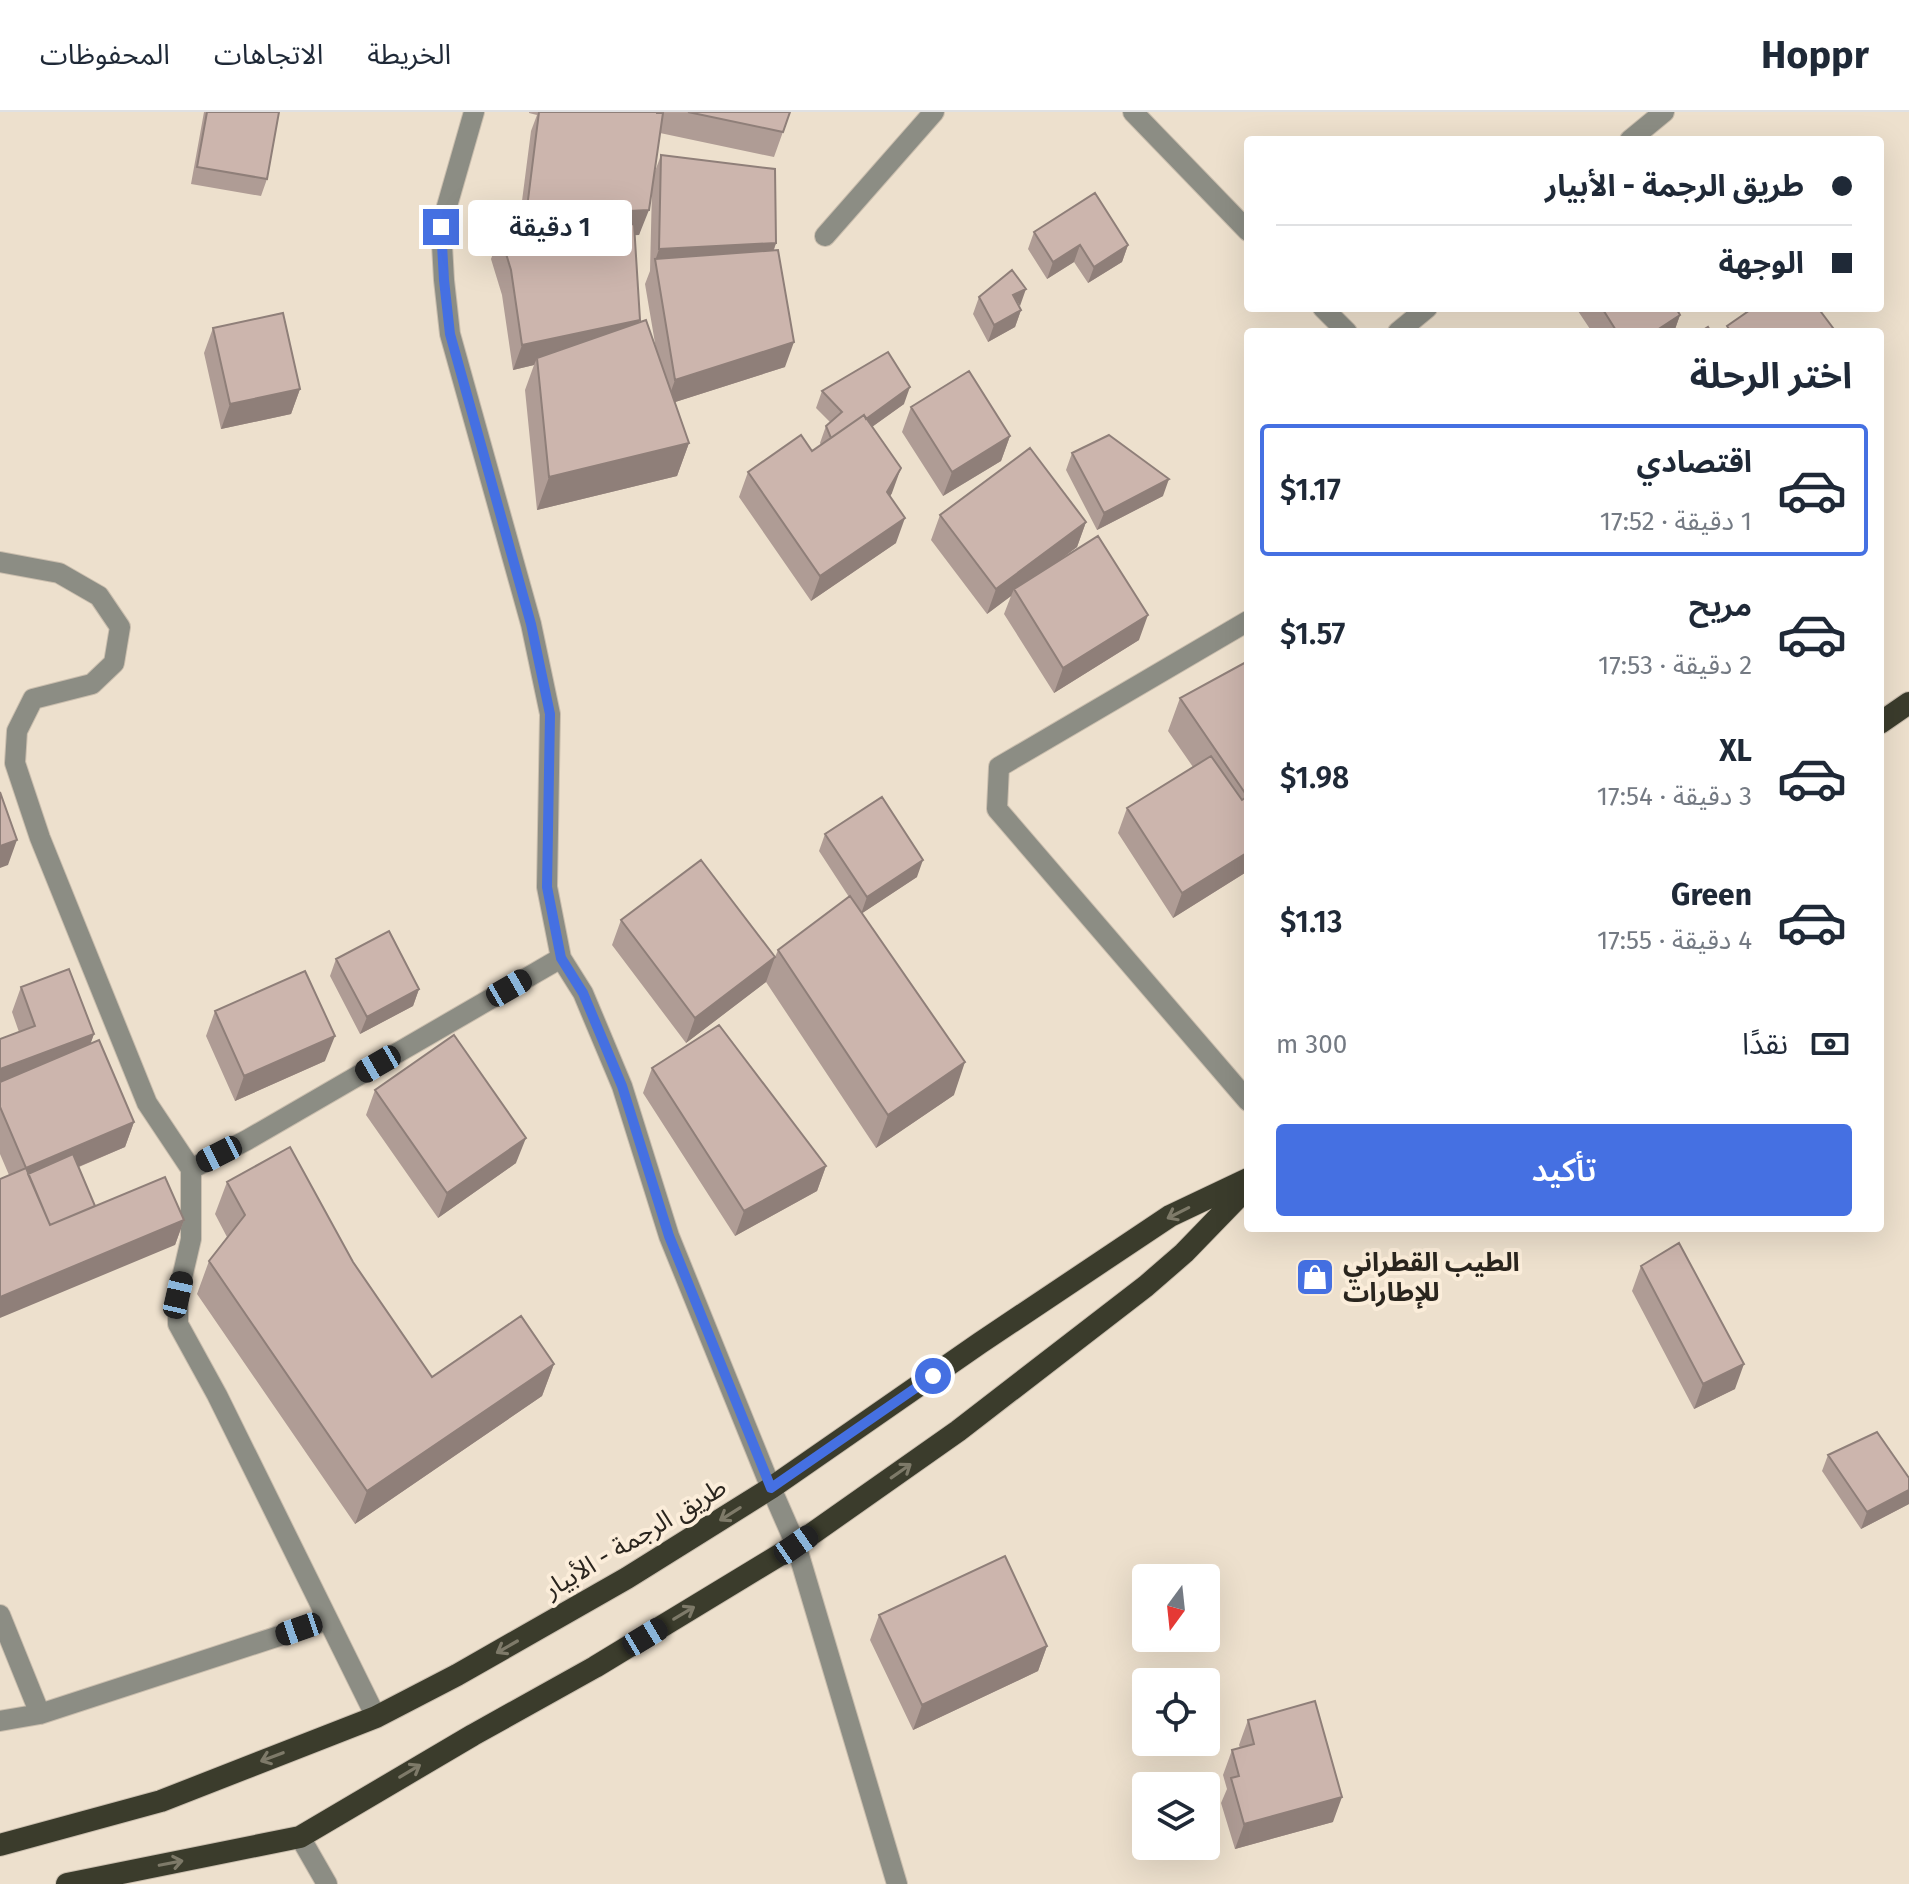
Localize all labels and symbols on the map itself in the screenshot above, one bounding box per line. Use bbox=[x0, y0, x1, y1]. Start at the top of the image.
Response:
callout: 1 دقيقة bbox=[469, 199, 633, 255]
route end bbox=[423, 209, 459, 245]
car bbox=[482, 966, 536, 1010]
car bbox=[351, 1042, 405, 1086]
car bbox=[192, 1132, 246, 1176]
one-way arrow bbox=[1166, 1205, 1190, 1221]
place label: الطيب القطراني للإطارات bbox=[1343, 1247, 1520, 1309]
shop icon: الطيب القطراني للإطارات bbox=[1294, 1256, 1336, 1298]
car bbox=[161, 1269, 195, 1321]
route start bbox=[915, 1358, 951, 1394]
one-way arrow bbox=[890, 1463, 912, 1479]
street label: طريق الرجمة - الأبيار bbox=[537, 1471, 732, 1605]
one-way arrow bbox=[719, 1506, 742, 1522]
car bbox=[769, 1521, 823, 1569]
north arrow bbox=[1132, 1564, 1220, 1652]
one-way arrow bbox=[672, 1605, 695, 1621]
car bbox=[272, 1610, 326, 1648]
car bbox=[618, 1614, 672, 1660]
one-way arrow bbox=[495, 1640, 519, 1655]
one-way arrow bbox=[260, 1751, 285, 1765]
one-way arrow bbox=[398, 1763, 421, 1779]
one-way arrow bbox=[158, 1855, 183, 1870]

